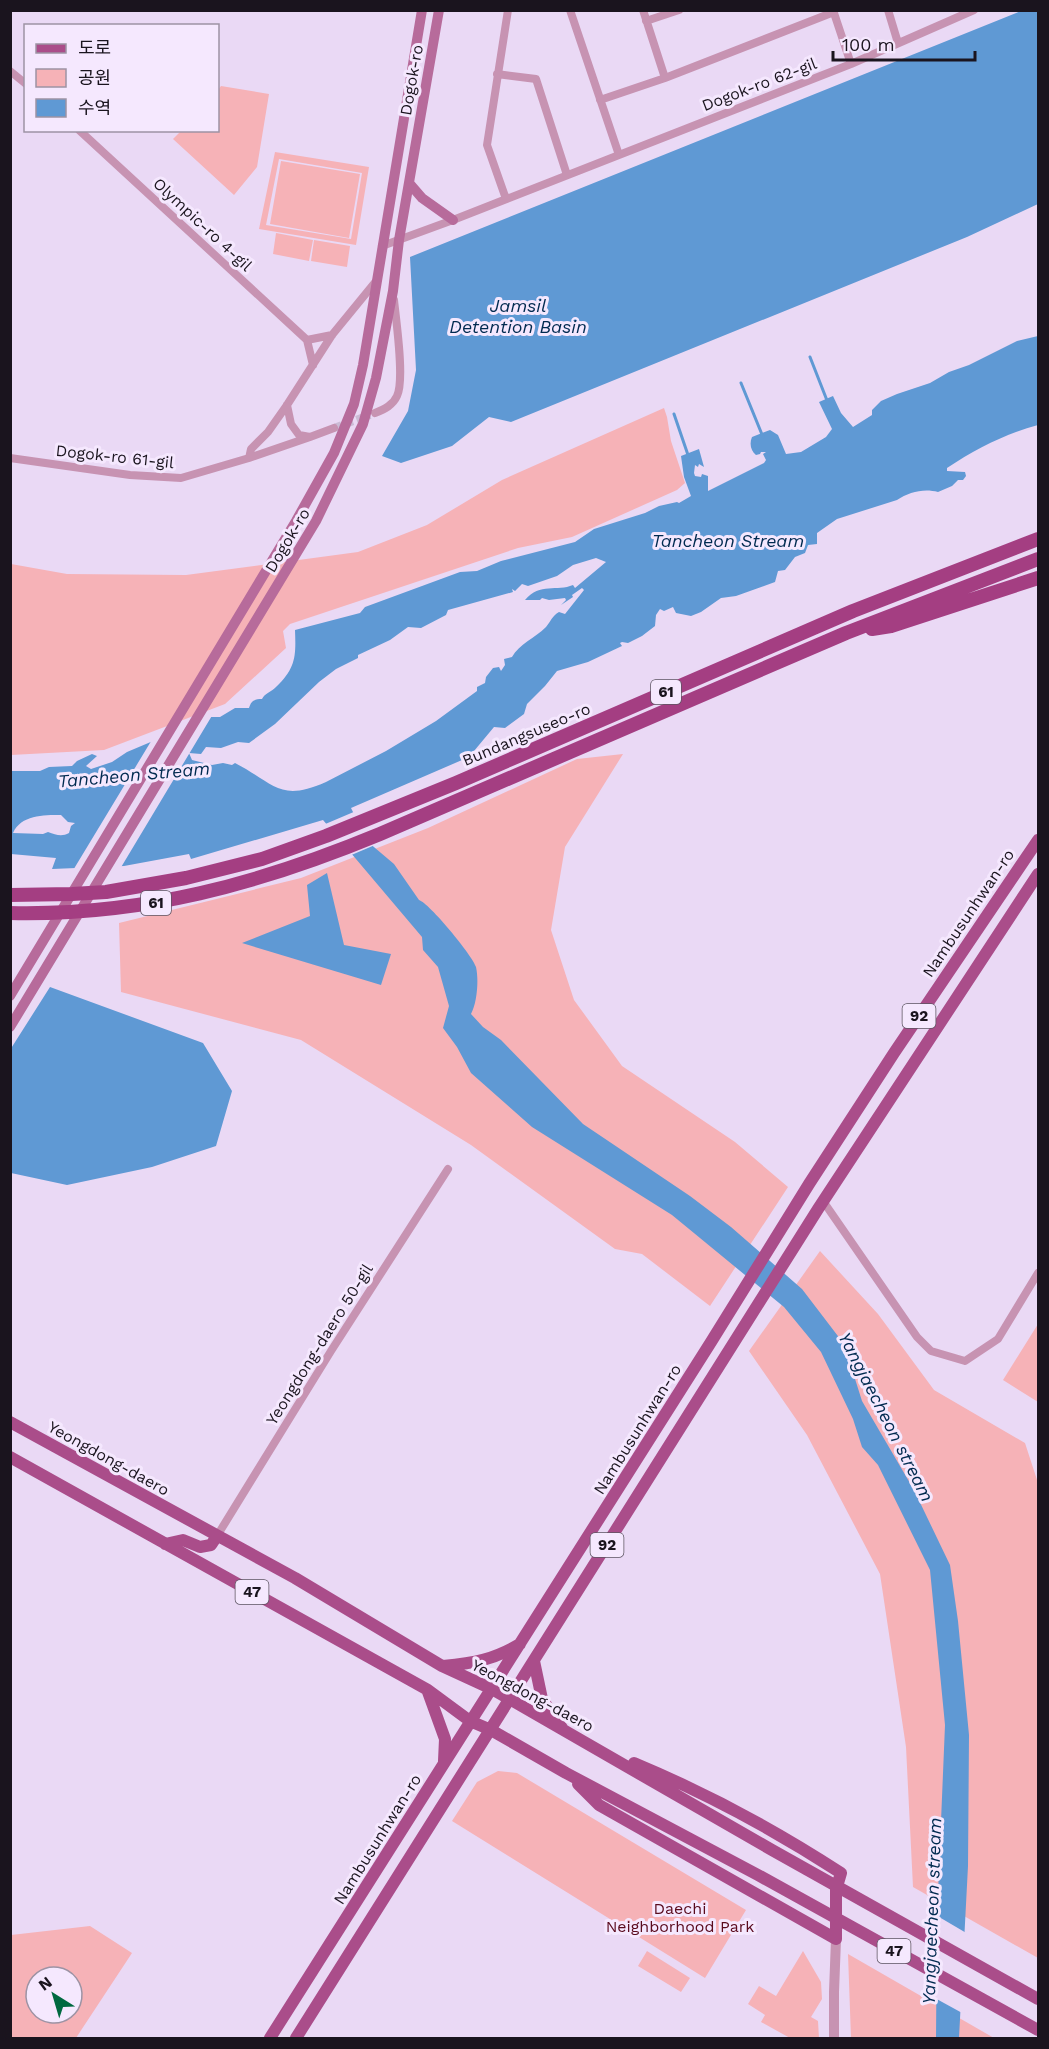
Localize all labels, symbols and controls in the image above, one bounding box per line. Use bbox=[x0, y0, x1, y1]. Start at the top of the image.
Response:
legend bbox=[24, 24, 219, 132]
scale bar bbox=[833, 24, 976, 62]
text: 100 m bbox=[842, 34, 895, 55]
text: 도로 bbox=[78, 37, 111, 58]
street label: Dogok-ro bbox=[396, 43, 427, 117]
street label: Dogok-ro 62-gil bbox=[699, 54, 819, 115]
text: 공원 bbox=[78, 67, 111, 88]
text: 수역 bbox=[78, 97, 111, 118]
street label: Olympic-ro 4-gil bbox=[149, 174, 256, 275]
water label: Jamsil Detention Basin bbox=[449, 295, 587, 337]
street label: Dogok-ro 61-gil bbox=[55, 441, 175, 472]
street label: Dogok-ro bbox=[261, 505, 314, 576]
water label: Tancheon Stream bbox=[652, 530, 804, 551]
road number: 61 bbox=[651, 680, 681, 704]
street label: Bundangsuseo-ro bbox=[459, 699, 593, 770]
water label: Tancheon Stream bbox=[57, 757, 211, 792]
street label: Nambusunhwan-ro bbox=[919, 846, 1018, 981]
road number: 61 bbox=[141, 891, 171, 915]
road number: 92 bbox=[902, 1004, 936, 1028]
street label: Yeongdong-daero 50-gil bbox=[262, 1260, 377, 1428]
water label: Yangjaecheon stream bbox=[835, 1329, 938, 1505]
street label: Nambusunhwan-ro bbox=[590, 1361, 685, 1498]
street label: Yeongdong-daero bbox=[45, 1417, 173, 1500]
road number: 92 bbox=[590, 1533, 624, 1557]
road number: 47 bbox=[236, 1580, 268, 1604]
street label: Yeongdong-daero bbox=[468, 1655, 597, 1736]
street label: Nambusunhwan-ro bbox=[330, 1771, 425, 1908]
water label: Yangjaecheon stream bbox=[918, 1817, 945, 2005]
park label: Daechi Neighborhood Park bbox=[606, 1899, 754, 1936]
road number: 47 bbox=[878, 1939, 910, 1963]
north arrow bbox=[24, 1965, 84, 2025]
text: N bbox=[35, 1972, 56, 1995]

